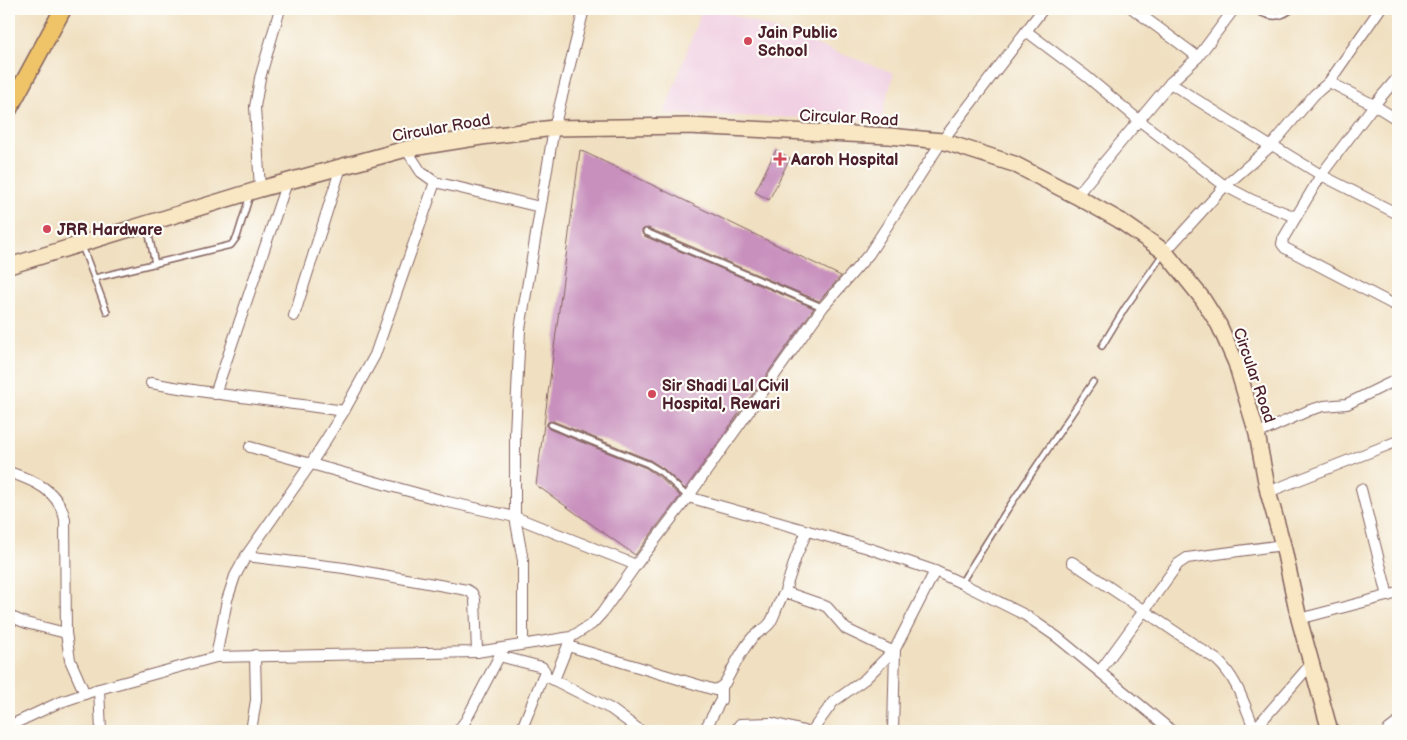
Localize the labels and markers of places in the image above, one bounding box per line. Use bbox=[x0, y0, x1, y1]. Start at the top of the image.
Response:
place label: Jain Public School bbox=[758, 24, 838, 61]
marker: Jain Public School bbox=[742, 35, 754, 47]
place label: Aaroh Hospital bbox=[790, 151, 898, 170]
marker: Aaroh Hospital bbox=[773, 152, 787, 166]
place label: JRR Hardware bbox=[57, 221, 162, 240]
marker: JRR Hardware bbox=[41, 223, 53, 235]
place label: Sir Shadi Lal Civil Hospital, Rewari bbox=[662, 377, 789, 414]
marker: Sir Shadi Lal Civil Hospital, Rewari bbox=[646, 388, 658, 400]

